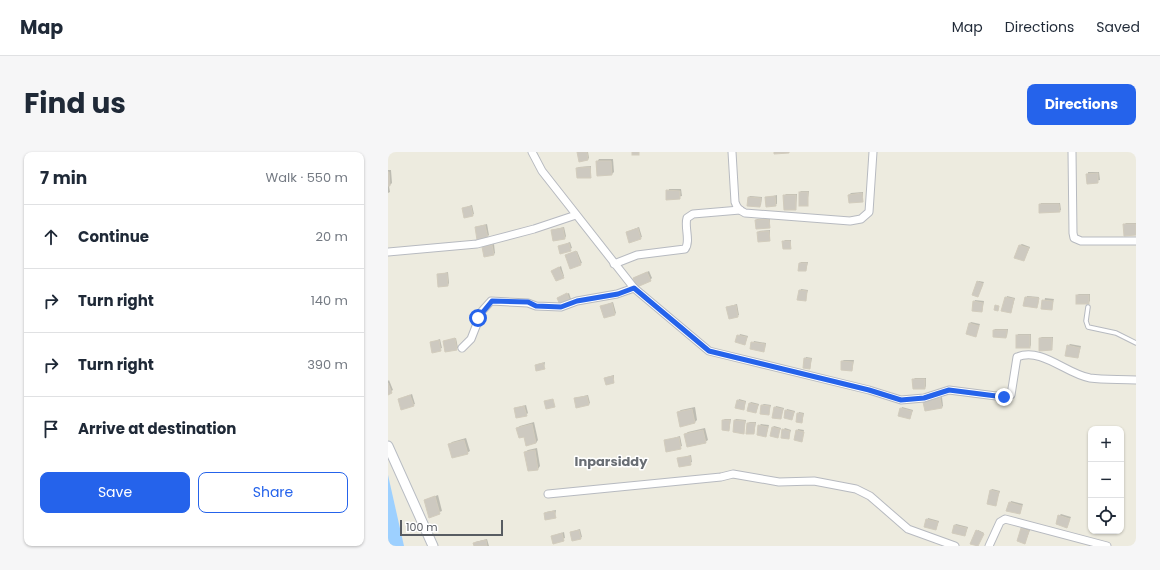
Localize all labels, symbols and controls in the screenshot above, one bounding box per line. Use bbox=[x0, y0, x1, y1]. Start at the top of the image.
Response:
text: Map bbox=[20, 14, 63, 41]
text: Map bbox=[952, 17, 983, 37]
text: Directions bbox=[1005, 17, 1074, 37]
text: Saved bbox=[1096, 17, 1140, 37]
text: Find us bbox=[24, 84, 126, 123]
button: Directions bbox=[1027, 84, 1136, 125]
text: 7 min bbox=[40, 166, 87, 190]
text: Walk · 550 m bbox=[266, 168, 348, 187]
icon: ahead bbox=[40, 226, 62, 248]
text: Continue bbox=[78, 226, 149, 247]
text: 20 m bbox=[315, 227, 348, 246]
icon: right bbox=[40, 290, 62, 312]
text: Turn right bbox=[78, 290, 154, 311]
text: 140 m bbox=[311, 291, 348, 310]
route start bbox=[469, 309, 487, 327]
icon: right bbox=[40, 354, 62, 376]
text: Turn right bbox=[78, 354, 154, 375]
text: 390 m bbox=[307, 355, 348, 374]
route end bbox=[995, 388, 1013, 406]
icon: arrive bbox=[40, 418, 62, 440]
text: Arrive at destination bbox=[78, 418, 236, 439]
map controls bbox=[1088, 426, 1124, 534]
button: + bbox=[1088, 426, 1124, 462]
district label: Inparsiddy bbox=[575, 452, 648, 471]
button: − bbox=[1088, 462, 1124, 498]
button: Save bbox=[40, 472, 190, 513]
button: Share bbox=[198, 472, 348, 513]
button: locate bbox=[1088, 498, 1124, 534]
scale bar bbox=[400, 518, 503, 537]
text: 100 m bbox=[406, 519, 438, 535]

